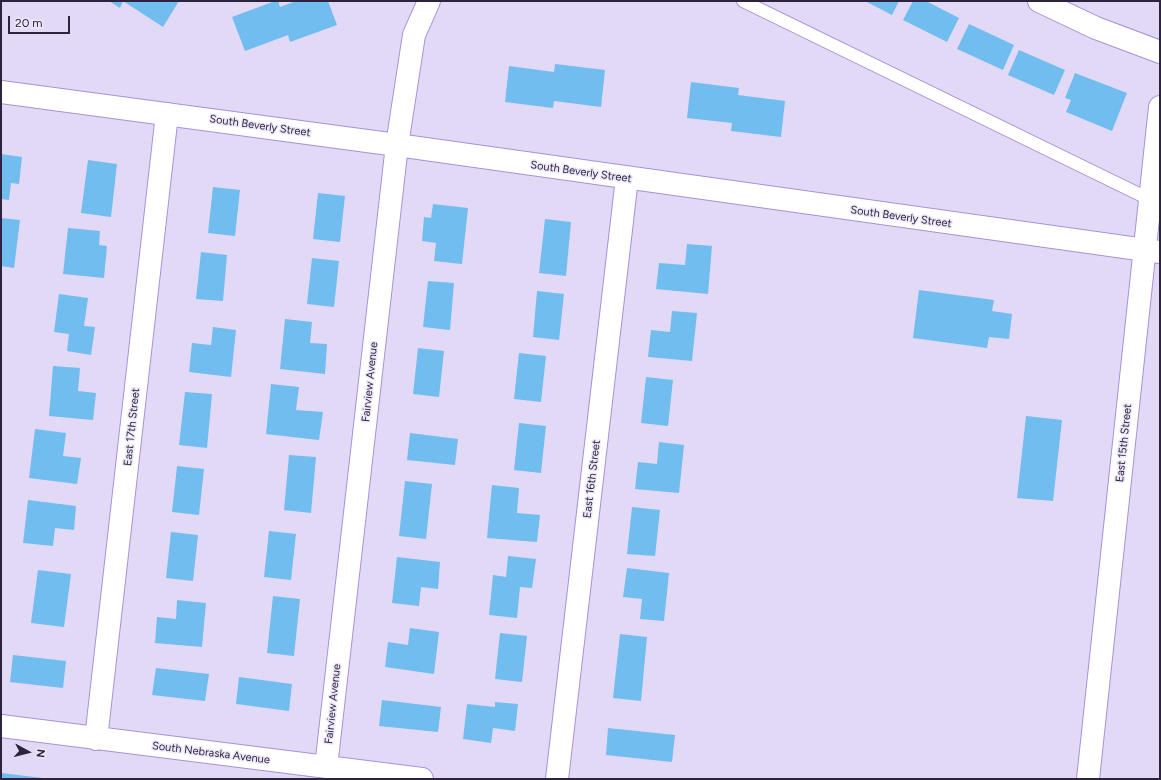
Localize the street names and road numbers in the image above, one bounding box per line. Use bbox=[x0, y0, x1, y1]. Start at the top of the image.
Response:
street label: South Beverly Street bbox=[209, 112, 311, 140]
street label: South Beverly Street bbox=[530, 158, 632, 186]
street label: South Beverly Street bbox=[850, 203, 952, 231]
street label: Fairview Avenue bbox=[359, 341, 381, 423]
street label: East 17th Street bbox=[121, 387, 143, 467]
street label: East 15th Street bbox=[1113, 403, 1135, 483]
street label: East 16th Street bbox=[581, 439, 603, 519]
street label: Fairview Avenue bbox=[322, 663, 344, 745]
street label: South Nebraska Avenue bbox=[151, 739, 271, 767]

